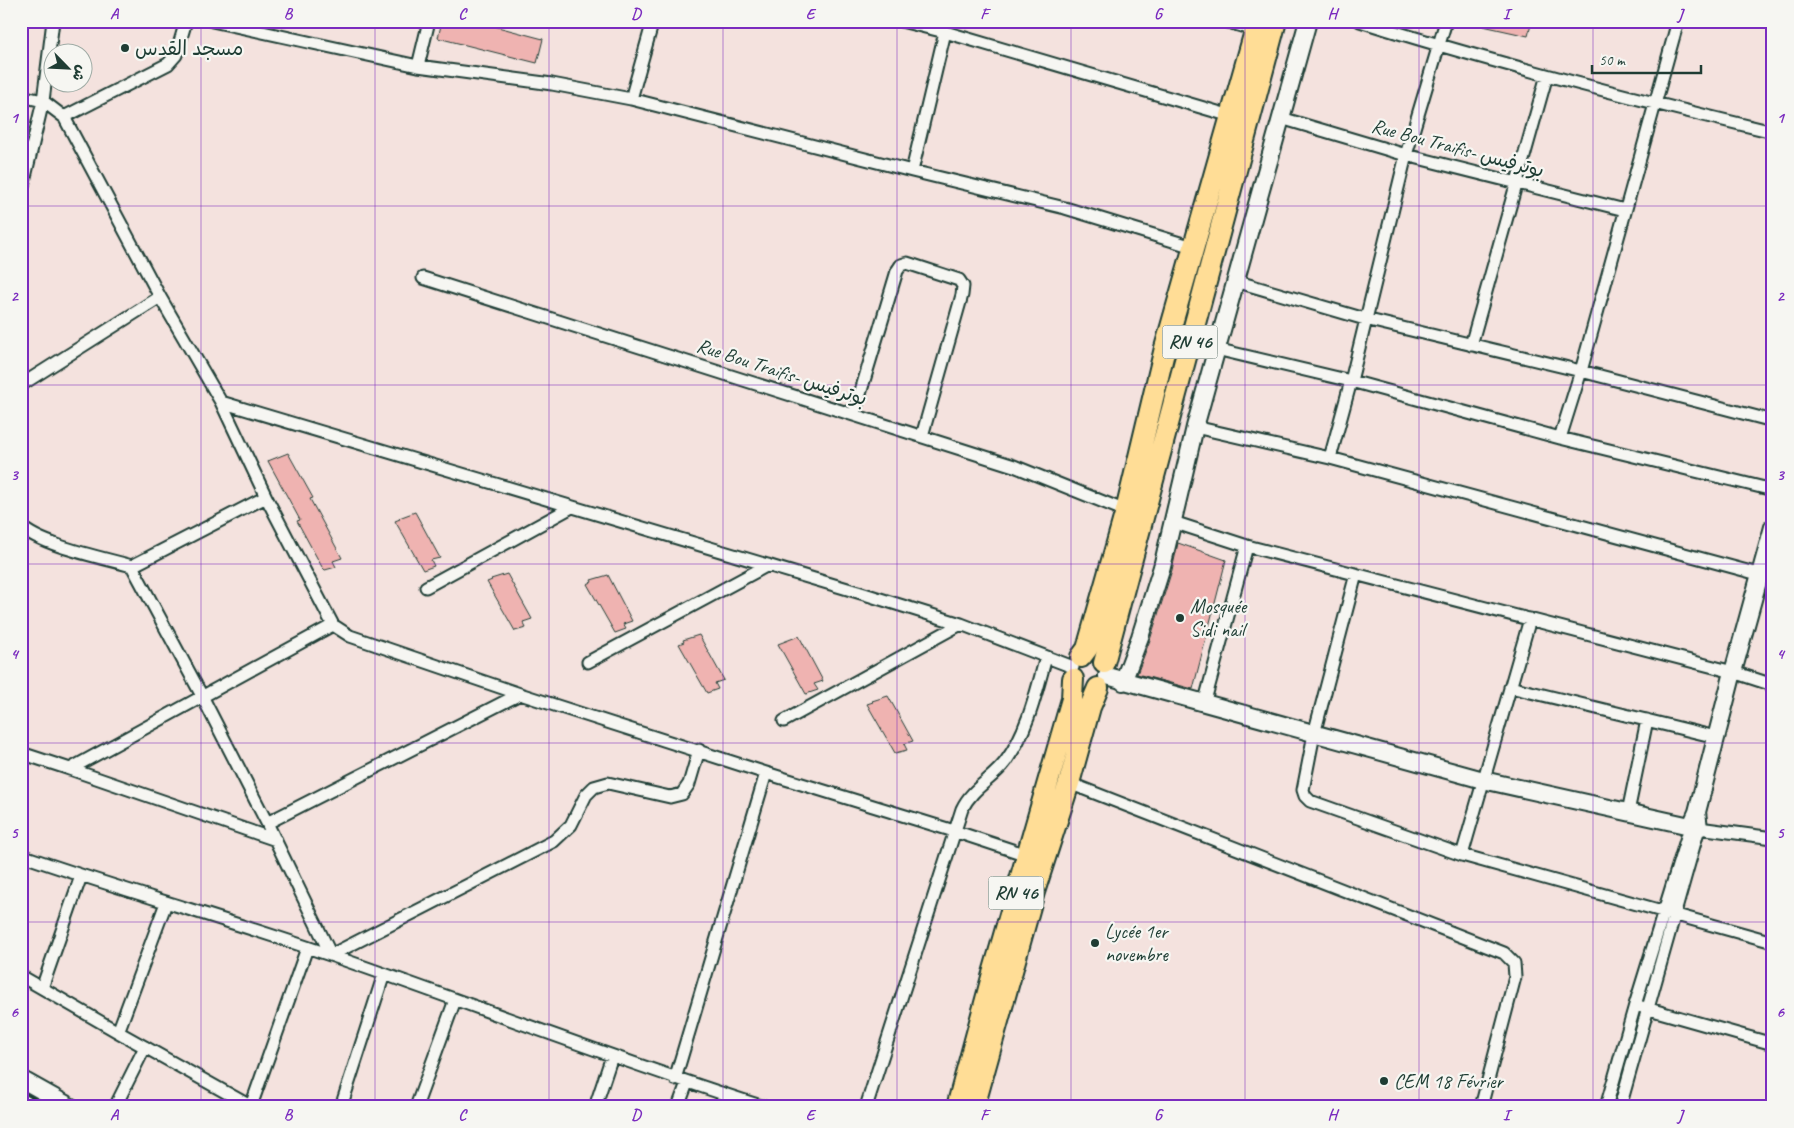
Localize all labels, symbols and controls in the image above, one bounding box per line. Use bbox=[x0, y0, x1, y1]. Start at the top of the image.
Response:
text: A bbox=[110, 4, 120, 24]
text: B bbox=[284, 4, 294, 24]
text: C bbox=[458, 4, 468, 24]
text: D bbox=[631, 4, 642, 24]
text: E bbox=[806, 4, 817, 24]
text: F bbox=[980, 4, 991, 24]
text: G bbox=[1154, 4, 1164, 24]
text: H bbox=[1327, 4, 1339, 24]
text: I bbox=[1503, 4, 1513, 24]
text: J bbox=[1676, 4, 1685, 24]
place label: مسجد القدس bbox=[135, 36, 243, 61]
north arrow bbox=[42, 42, 92, 92]
marker: مسجد القدس bbox=[119, 42, 131, 54]
scale bar bbox=[1592, 42, 1700, 74]
text: 50 m bbox=[1599, 51, 1626, 70]
text: ش bbox=[69, 63, 90, 84]
text: 1 bbox=[10, 108, 19, 128]
text: 1 bbox=[1776, 108, 1785, 128]
street label: Rue Bou Traifis- بوترفيس bbox=[1369, 113, 1547, 183]
text: 2 bbox=[10, 286, 19, 306]
text: 2 bbox=[1776, 286, 1785, 306]
road number: RN 46 bbox=[1162, 326, 1218, 358]
street label: Rue Bou Traifis- بوترفيس bbox=[694, 333, 870, 411]
text: 3 bbox=[10, 465, 19, 485]
text: 3 bbox=[1776, 465, 1785, 485]
place label: Mosquée Sidi nail bbox=[1190, 594, 1248, 642]
marker: Mosquée Sidi nail bbox=[1174, 612, 1186, 624]
text: 4 bbox=[10, 644, 19, 664]
text: 4 bbox=[1776, 644, 1785, 664]
text: 5 bbox=[11, 823, 20, 843]
text: 5 bbox=[1777, 823, 1786, 843]
road number: RN 46 bbox=[988, 876, 1044, 910]
place label: Lycée 1er novembre bbox=[1105, 919, 1169, 967]
marker: Lycée 1er novembre bbox=[1089, 937, 1101, 949]
text: 6 bbox=[10, 1002, 19, 1022]
text: 6 bbox=[1776, 1002, 1785, 1022]
place label: CEM 18 Février bbox=[1394, 1069, 1505, 1094]
marker: CEM 18 Février bbox=[1378, 1075, 1390, 1087]
text: A bbox=[110, 1105, 120, 1125]
text: B bbox=[284, 1105, 294, 1125]
text: C bbox=[458, 1105, 468, 1125]
text: D bbox=[631, 1105, 642, 1125]
text: E bbox=[806, 1105, 817, 1125]
text: F bbox=[980, 1105, 991, 1125]
text: G bbox=[1154, 1105, 1164, 1125]
text: H bbox=[1327, 1105, 1339, 1125]
text: I bbox=[1503, 1105, 1513, 1125]
text: J bbox=[1676, 1105, 1685, 1125]

